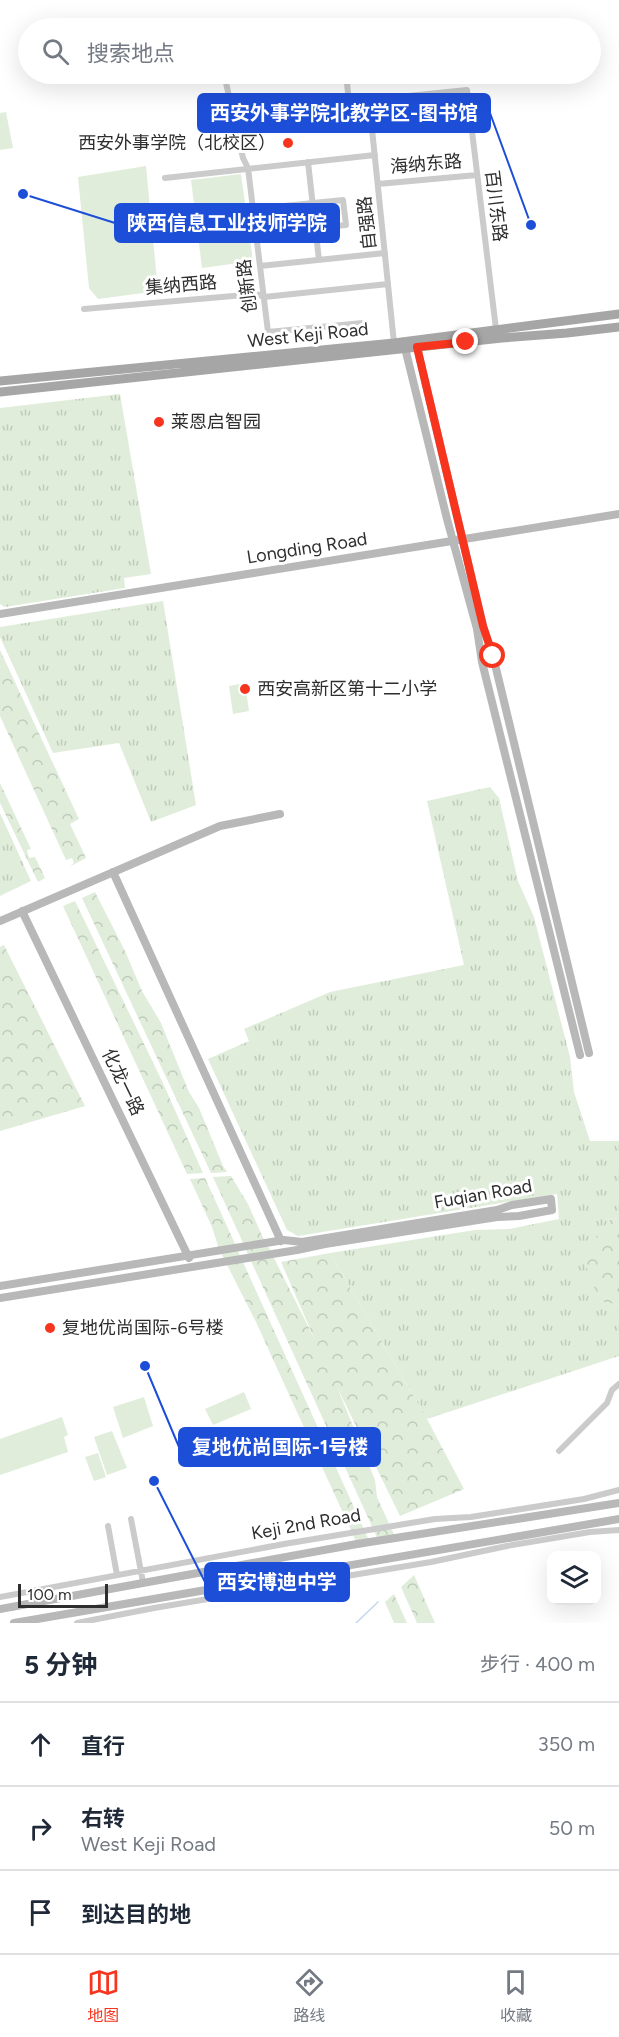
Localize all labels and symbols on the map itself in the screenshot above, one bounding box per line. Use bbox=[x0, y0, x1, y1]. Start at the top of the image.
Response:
callout: 西安外事学院北教学区-图书馆 bbox=[198, 94, 490, 132]
text: 西安外事学院北教学区-图书馆 bbox=[210, 101, 478, 125]
place label: 西安外事学院（北校区） bbox=[78, 132, 276, 154]
marker: 西安外事学院（北校区） bbox=[281, 136, 295, 150]
street label: 海纳东路 bbox=[389, 150, 463, 178]
street label: 百川东路 bbox=[481, 169, 511, 243]
street label: 自强路 bbox=[353, 195, 381, 251]
callout: 陕西信息工业技师学院 bbox=[115, 204, 339, 242]
text: 陕西信息工业技师学院 bbox=[127, 211, 327, 235]
street label: 创新路 bbox=[233, 258, 261, 314]
street label: 集纳西路 bbox=[144, 271, 218, 299]
street label: West Keji Road bbox=[246, 318, 370, 352]
route end bbox=[452, 328, 478, 354]
place label: 莱恩启智园 bbox=[171, 411, 261, 433]
marker: 莱恩启智园 bbox=[152, 415, 166, 429]
street label: Longding Road bbox=[245, 528, 369, 568]
route start bbox=[479, 642, 505, 668]
place label: 西安高新区第十二小学 bbox=[257, 678, 437, 700]
marker: 西安高新区第十二小学 bbox=[238, 682, 252, 696]
street label: 化龙一路 bbox=[97, 1045, 149, 1119]
street label: Fuqian Road bbox=[432, 1175, 534, 1213]
place label: 复地优尚国际-6号楼 bbox=[62, 1317, 224, 1339]
marker: 复地优尚国际-6号楼 bbox=[43, 1321, 57, 1335]
callout: 复地优尚国际-1号楼 bbox=[179, 1428, 380, 1466]
text: 复地优尚国际-1号楼 bbox=[192, 1435, 368, 1459]
street label: Keji 2nd Road bbox=[250, 1504, 362, 1544]
callout: 西安博迪中学 bbox=[205, 1563, 349, 1601]
text: 西安博迪中学 bbox=[217, 1570, 337, 1594]
scale bar bbox=[18, 1581, 108, 1608]

